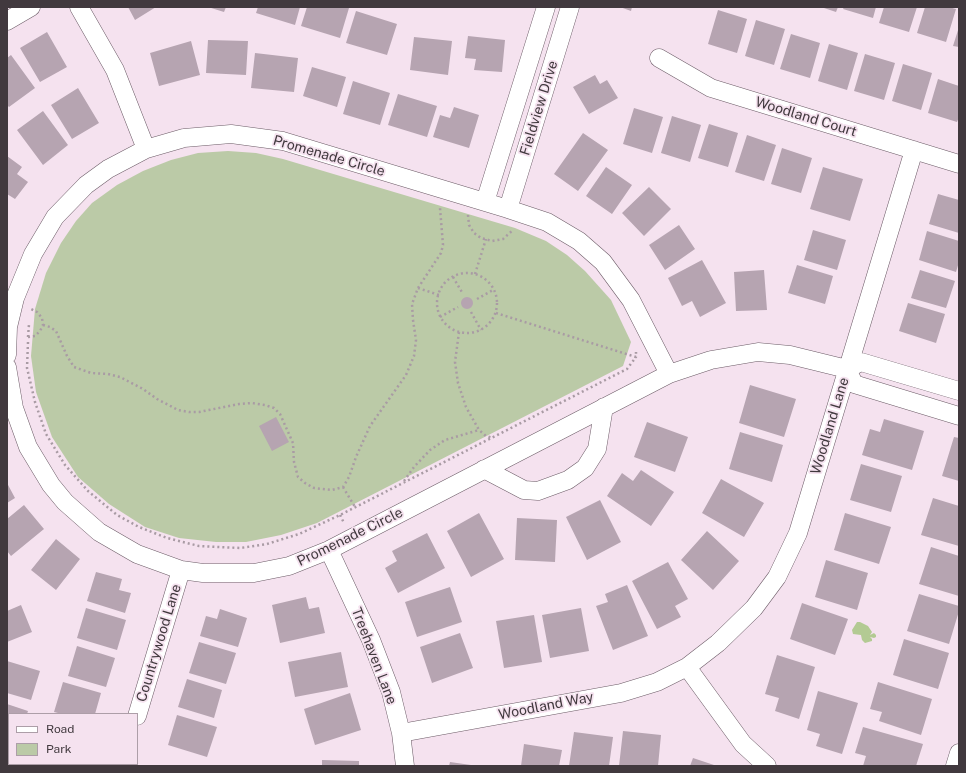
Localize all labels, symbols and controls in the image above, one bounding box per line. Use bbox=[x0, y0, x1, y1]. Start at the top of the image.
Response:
street label: Fieldview Drive bbox=[517, 59, 561, 157]
street label: Woodland Court bbox=[753, 94, 859, 140]
street label: Promenade Circle bbox=[271, 132, 387, 180]
street label: Woodland Lane bbox=[807, 376, 853, 476]
street label: Promenade Circle bbox=[294, 504, 406, 570]
street label: Countrywood Lane bbox=[133, 582, 185, 704]
street label: Treehaven Lane bbox=[348, 605, 400, 707]
street label: Woodland Way bbox=[497, 689, 595, 723]
legend bbox=[8, 713, 138, 765]
text: Road bbox=[46, 722, 74, 736]
text: Park bbox=[46, 742, 72, 756]

